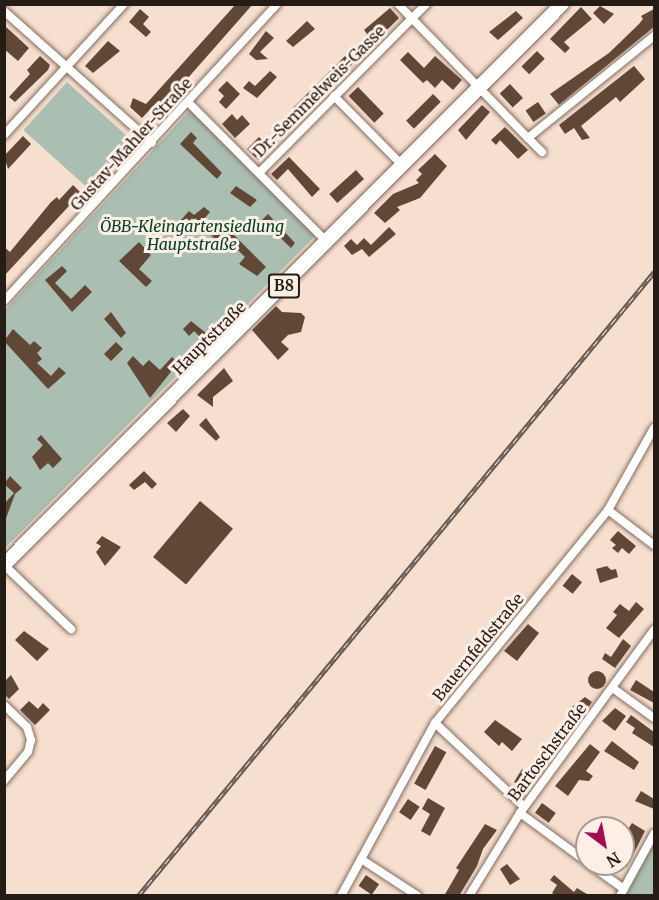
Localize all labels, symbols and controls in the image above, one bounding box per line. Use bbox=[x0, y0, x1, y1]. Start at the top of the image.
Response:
street label: Dr.-Semmelweis-Gasse bbox=[249, 21, 389, 161]
street label: Gustav-Mahler-Straße bbox=[66, 74, 196, 214]
park label: ÖBB-Kleingartensiedlung Hauptstraße bbox=[100, 216, 284, 254]
road number: B8 bbox=[268, 274, 300, 298]
street label: Hauptstraße bbox=[168, 297, 250, 379]
street label: Bauernfeldstraße bbox=[429, 589, 527, 705]
street label: Bartoschstraße bbox=[504, 699, 590, 805]
north arrow bbox=[575, 816, 635, 876]
text: N bbox=[603, 848, 624, 871]

